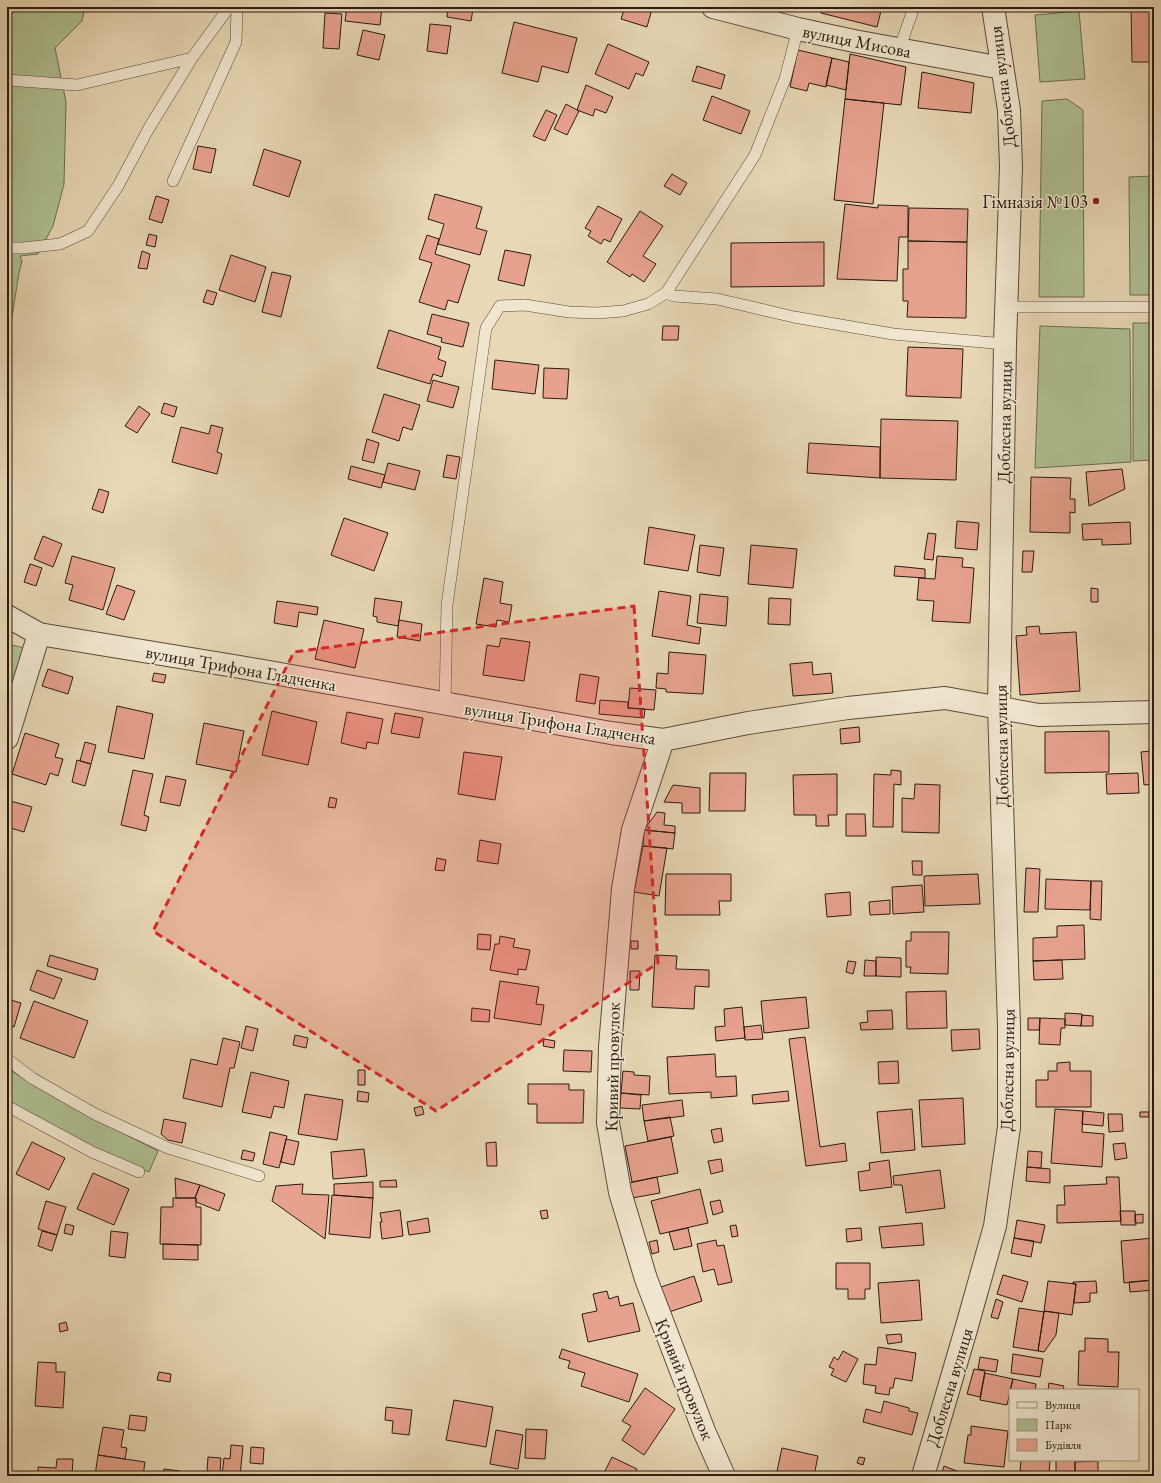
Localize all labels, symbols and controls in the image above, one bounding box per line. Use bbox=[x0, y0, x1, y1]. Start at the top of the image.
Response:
street label: вулиця Мисова bbox=[801, 19, 914, 63]
street label: Доблесна вулиця bbox=[983, 25, 1021, 149]
place label: Гімназія №103 bbox=[982, 190, 1088, 213]
marker: Гімназія №103 bbox=[1091, 196, 1101, 206]
street label: Доблесна вулиця bbox=[991, 360, 1017, 484]
street label: вулиця Трифона Гладченка bbox=[144, 640, 339, 696]
street label: Доблесна вулиця bbox=[988, 684, 1014, 808]
street label: вулиця Трифона Гладченка bbox=[463, 697, 658, 750]
street label: Кривий провулок bbox=[599, 1002, 625, 1132]
street label: Доблесна вулиця bbox=[994, 1008, 1020, 1132]
street label: Кривий провулок bbox=[650, 1315, 720, 1444]
street label: Доблесна вулиця bbox=[920, 1325, 978, 1449]
legend bbox=[1009, 1389, 1139, 1461]
text: Вулиця bbox=[1045, 1397, 1081, 1413]
text: Парк bbox=[1045, 1417, 1072, 1433]
text: Будівля bbox=[1045, 1437, 1082, 1453]

